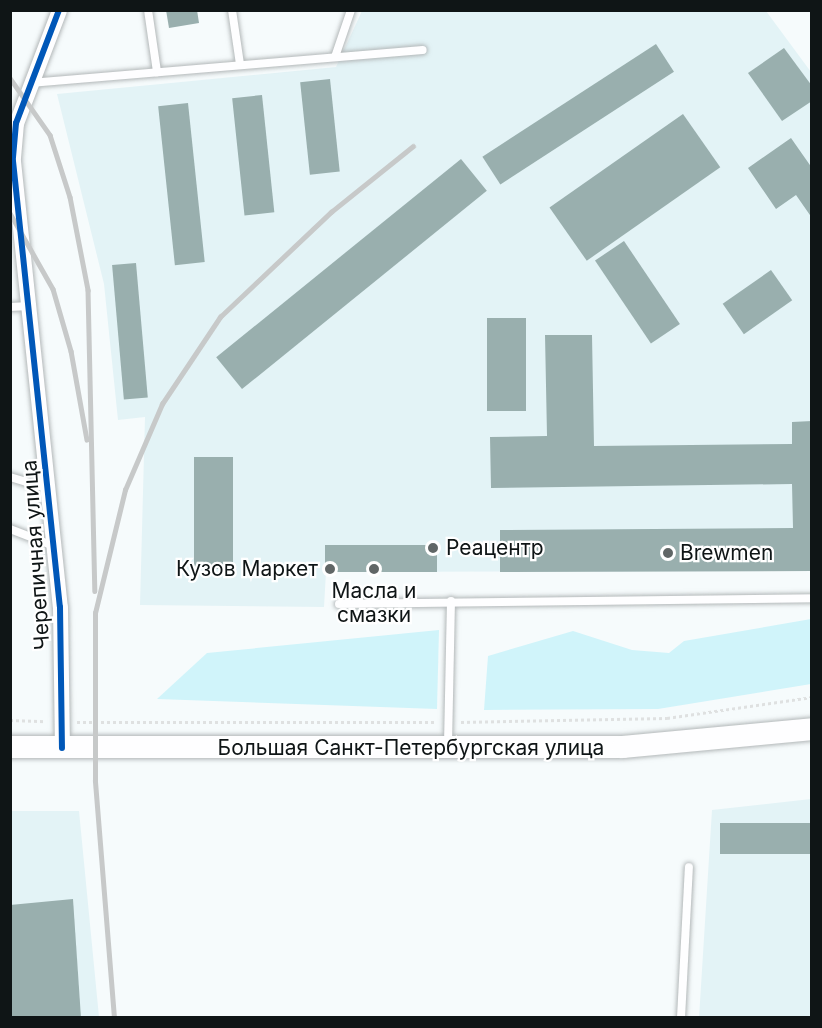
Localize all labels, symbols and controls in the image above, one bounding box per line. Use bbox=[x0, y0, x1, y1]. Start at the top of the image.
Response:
street label: Черепичная улица bbox=[17, 459, 55, 651]
place label: Реацентр bbox=[446, 535, 544, 561]
marker: Реацентр bbox=[424, 539, 442, 557]
place label: Brewmen bbox=[680, 540, 773, 566]
marker: Brewmen bbox=[661, 546, 675, 560]
place label: Кузов Маркет bbox=[176, 556, 318, 582]
marker: Кузов Маркет bbox=[323, 562, 337, 576]
marker: Масла и смазки bbox=[367, 562, 381, 576]
place label: Масла и смазки bbox=[332, 578, 416, 628]
street label: Большая Санкт-Петербургская улица bbox=[218, 735, 604, 761]

